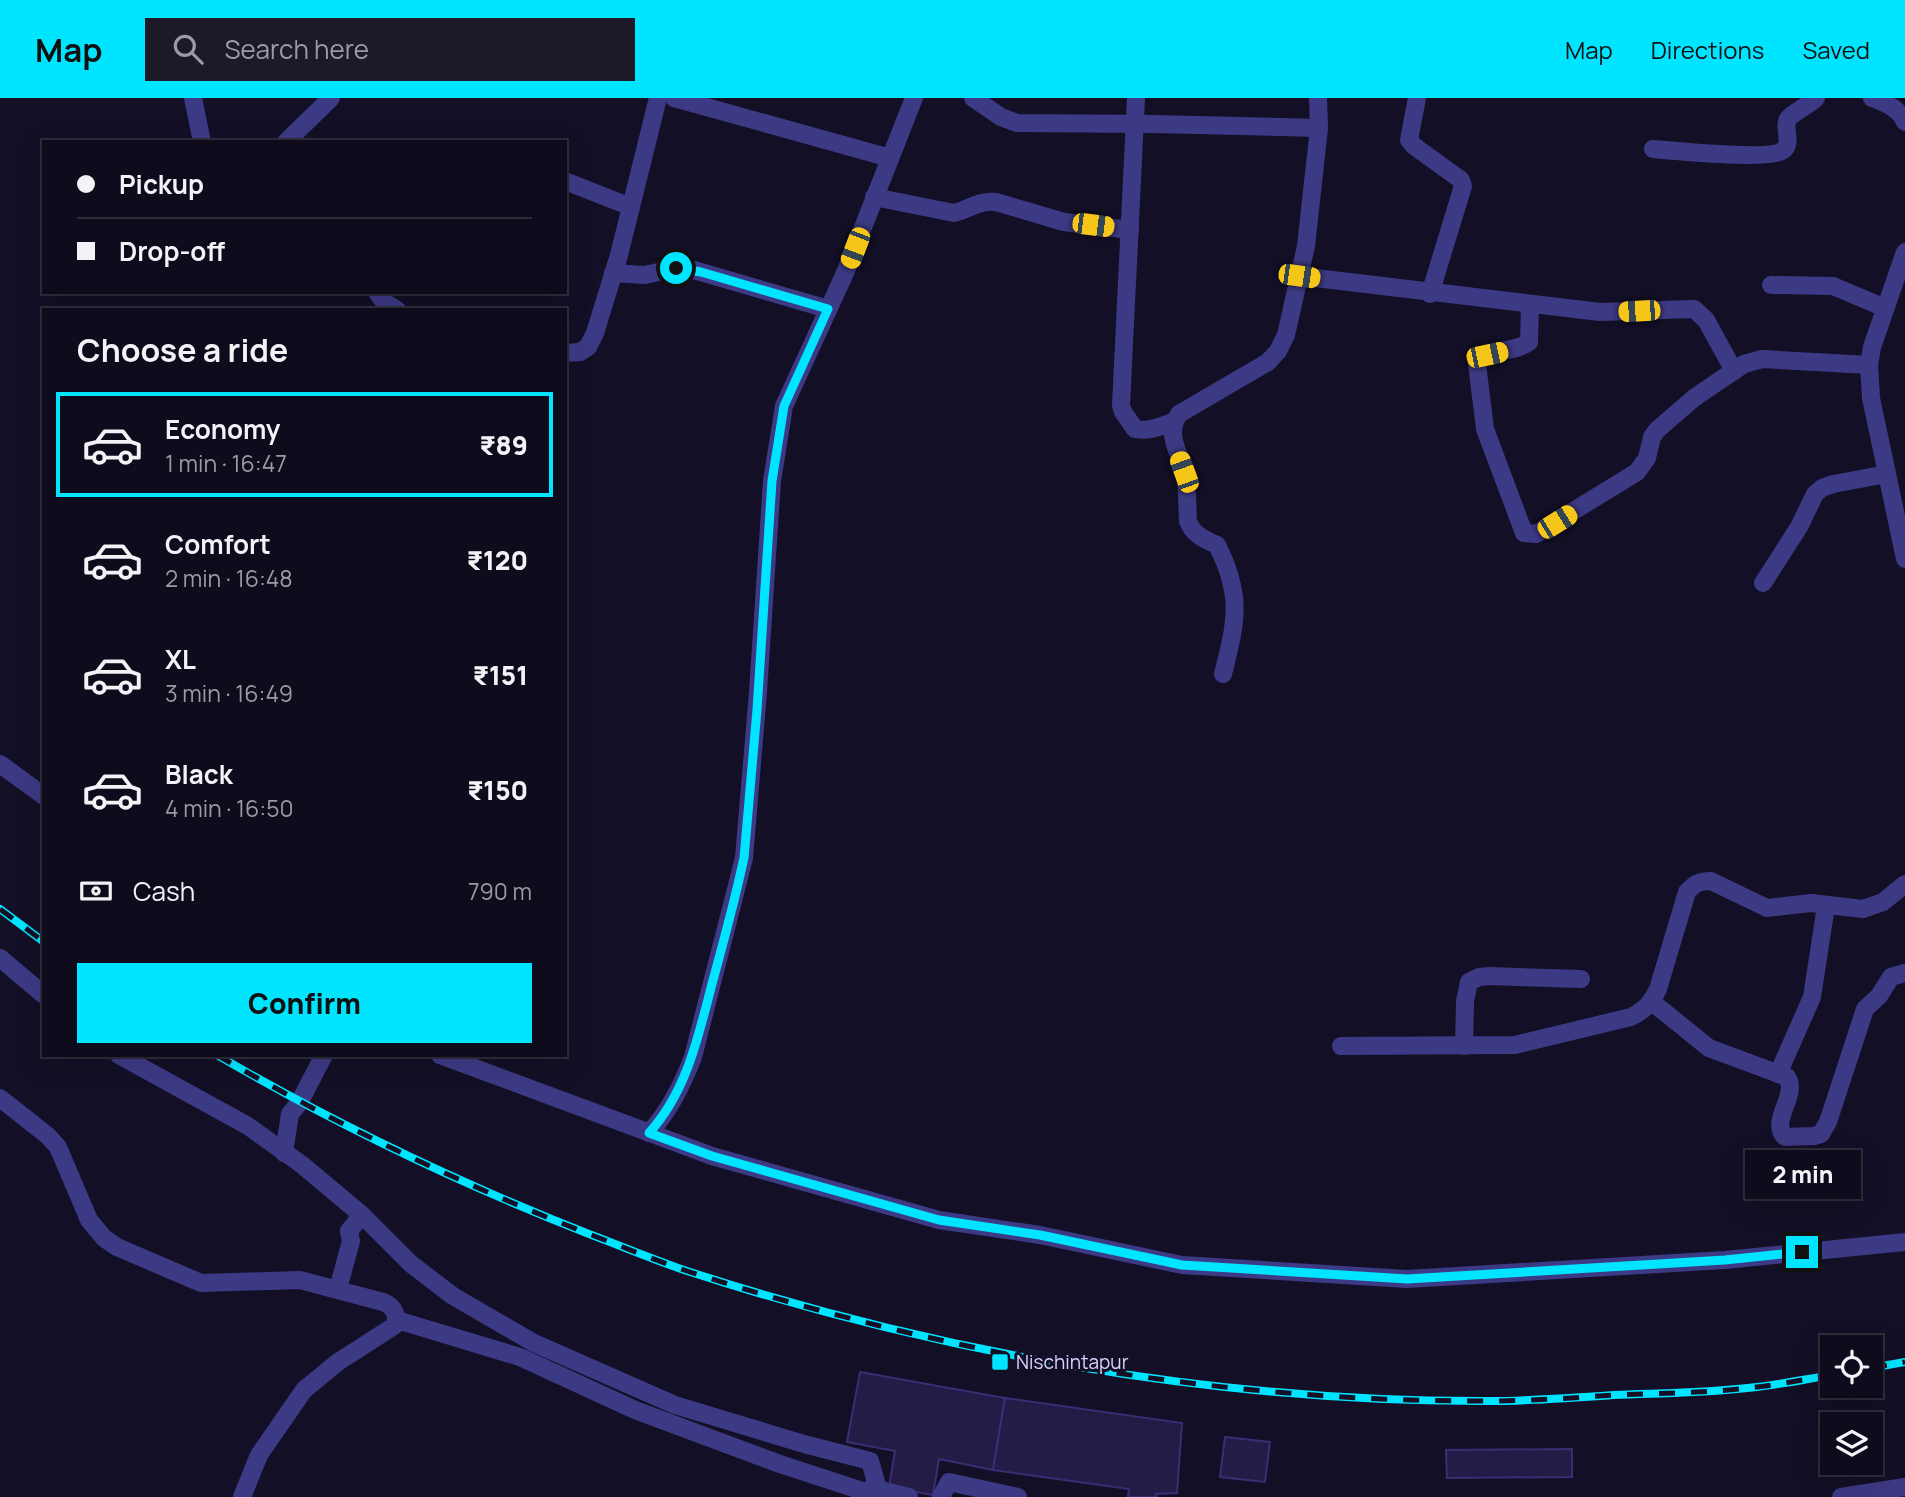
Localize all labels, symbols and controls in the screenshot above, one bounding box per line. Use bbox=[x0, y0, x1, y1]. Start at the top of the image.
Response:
search box bbox=[145, 18, 635, 81]
text: Map bbox=[35, 27, 103, 72]
icon: search bbox=[169, 30, 207, 68]
text: Search here bbox=[225, 31, 369, 67]
text: Map bbox=[1565, 33, 1613, 66]
text: Directions bbox=[1651, 33, 1764, 66]
text: Saved bbox=[1802, 33, 1870, 66]
text: Pickup bbox=[119, 166, 204, 202]
car bbox=[1071, 212, 1116, 238]
car bbox=[838, 225, 873, 271]
text: Drop-off bbox=[119, 233, 225, 269]
route start bbox=[660, 252, 692, 284]
car bbox=[1277, 263, 1322, 289]
car bbox=[1618, 299, 1661, 323]
text: Choose a ride bbox=[77, 328, 288, 372]
car bbox=[1465, 340, 1510, 370]
text: Economy bbox=[165, 411, 280, 447]
icon: car bbox=[81, 413, 144, 476]
text: ₹89 bbox=[479, 427, 528, 463]
text: 1 min · 16:47 bbox=[165, 447, 287, 479]
car bbox=[1167, 449, 1202, 495]
car bbox=[1534, 502, 1581, 542]
text: Comfort bbox=[165, 526, 271, 562]
icon: car bbox=[81, 528, 144, 591]
text: ₹120 bbox=[467, 542, 528, 578]
text: 2 min · 16:48 bbox=[165, 562, 293, 594]
text: XL bbox=[165, 641, 196, 677]
icon: car bbox=[81, 643, 144, 706]
text: ₹151 bbox=[473, 657, 528, 693]
text: 3 min · 16:49 bbox=[165, 677, 293, 709]
text: Black bbox=[165, 756, 233, 792]
icon: car bbox=[81, 758, 144, 821]
text: ₹150 bbox=[467, 772, 528, 808]
text: 4 min · 16:50 bbox=[165, 792, 294, 824]
icon: cash bbox=[77, 872, 115, 910]
text: Cash bbox=[133, 873, 195, 909]
text: 790 m bbox=[468, 875, 532, 907]
button: Confirm bbox=[77, 963, 532, 1043]
callout: 2 min bbox=[1744, 1150, 1860, 1200]
text: 2 min bbox=[1773, 1158, 1834, 1190]
route end bbox=[1786, 1236, 1818, 1268]
map controls bbox=[1820, 1335, 1883, 1475]
button: locate bbox=[1820, 1335, 1883, 1398]
place label: Nischintapur bbox=[1016, 1349, 1129, 1375]
marker: Nischintapur bbox=[990, 1352, 1010, 1372]
button: layers bbox=[1820, 1412, 1883, 1475]

